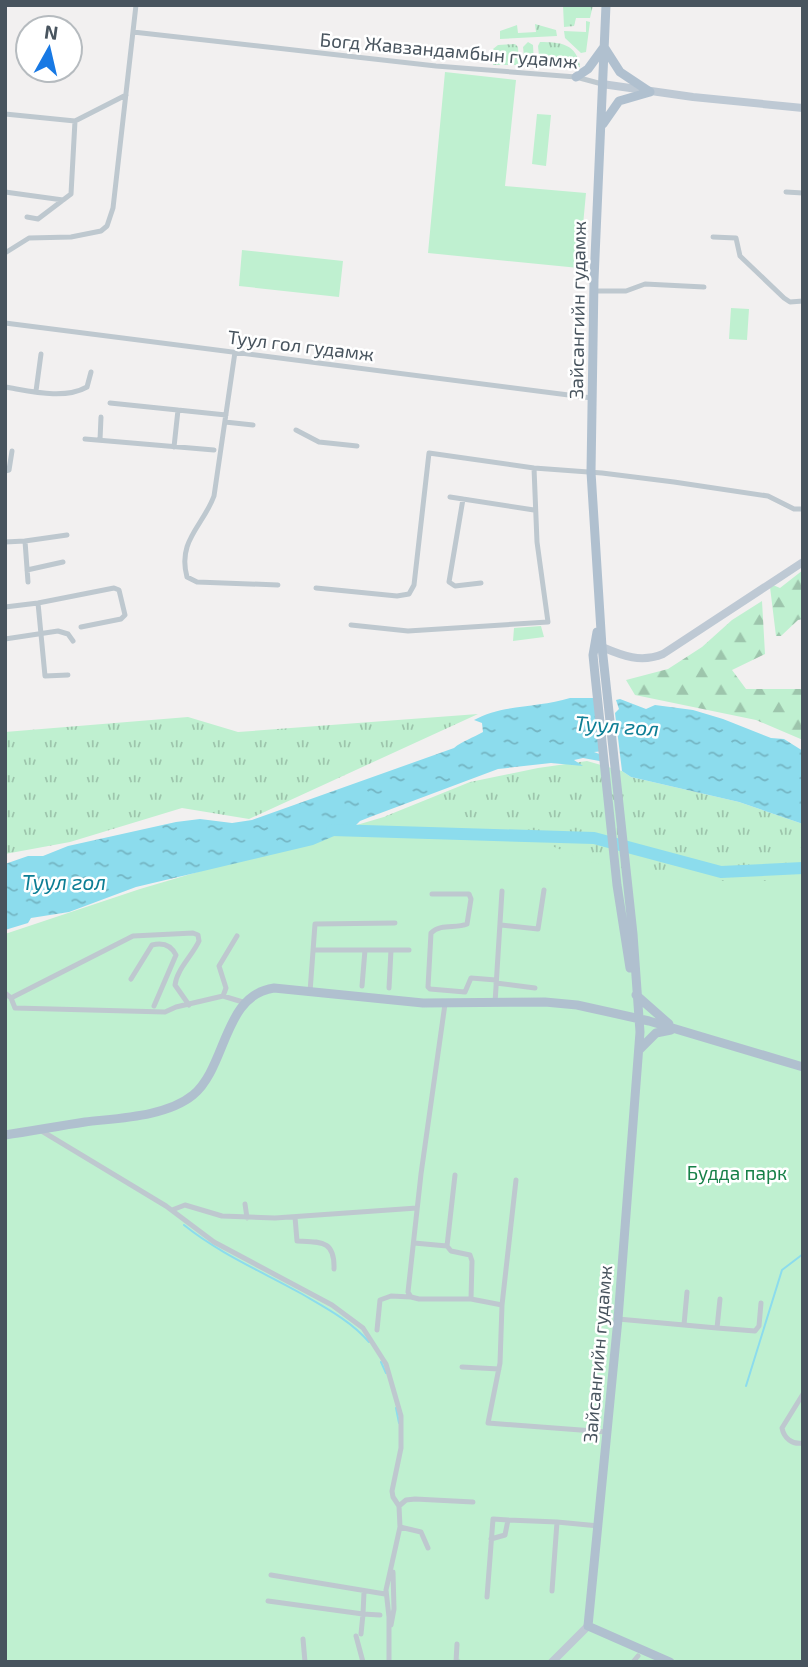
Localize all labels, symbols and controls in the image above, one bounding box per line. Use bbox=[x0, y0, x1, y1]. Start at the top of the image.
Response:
north arrow bbox=[14, 14, 84, 84]
text: N bbox=[43, 19, 60, 44]
street label: Богд Жавзандамбын гудамж bbox=[319, 27, 579, 74]
street label: Зайсангийн гудамж bbox=[564, 221, 591, 399]
street label: Туул гол гудамж bbox=[226, 325, 376, 366]
water label: Туул гол bbox=[574, 710, 660, 740]
water label: Туул гол bbox=[22, 869, 106, 894]
park label: Будда парк bbox=[687, 1161, 787, 1185]
street label: Зайсангийн гудамж bbox=[578, 1264, 617, 1444]

